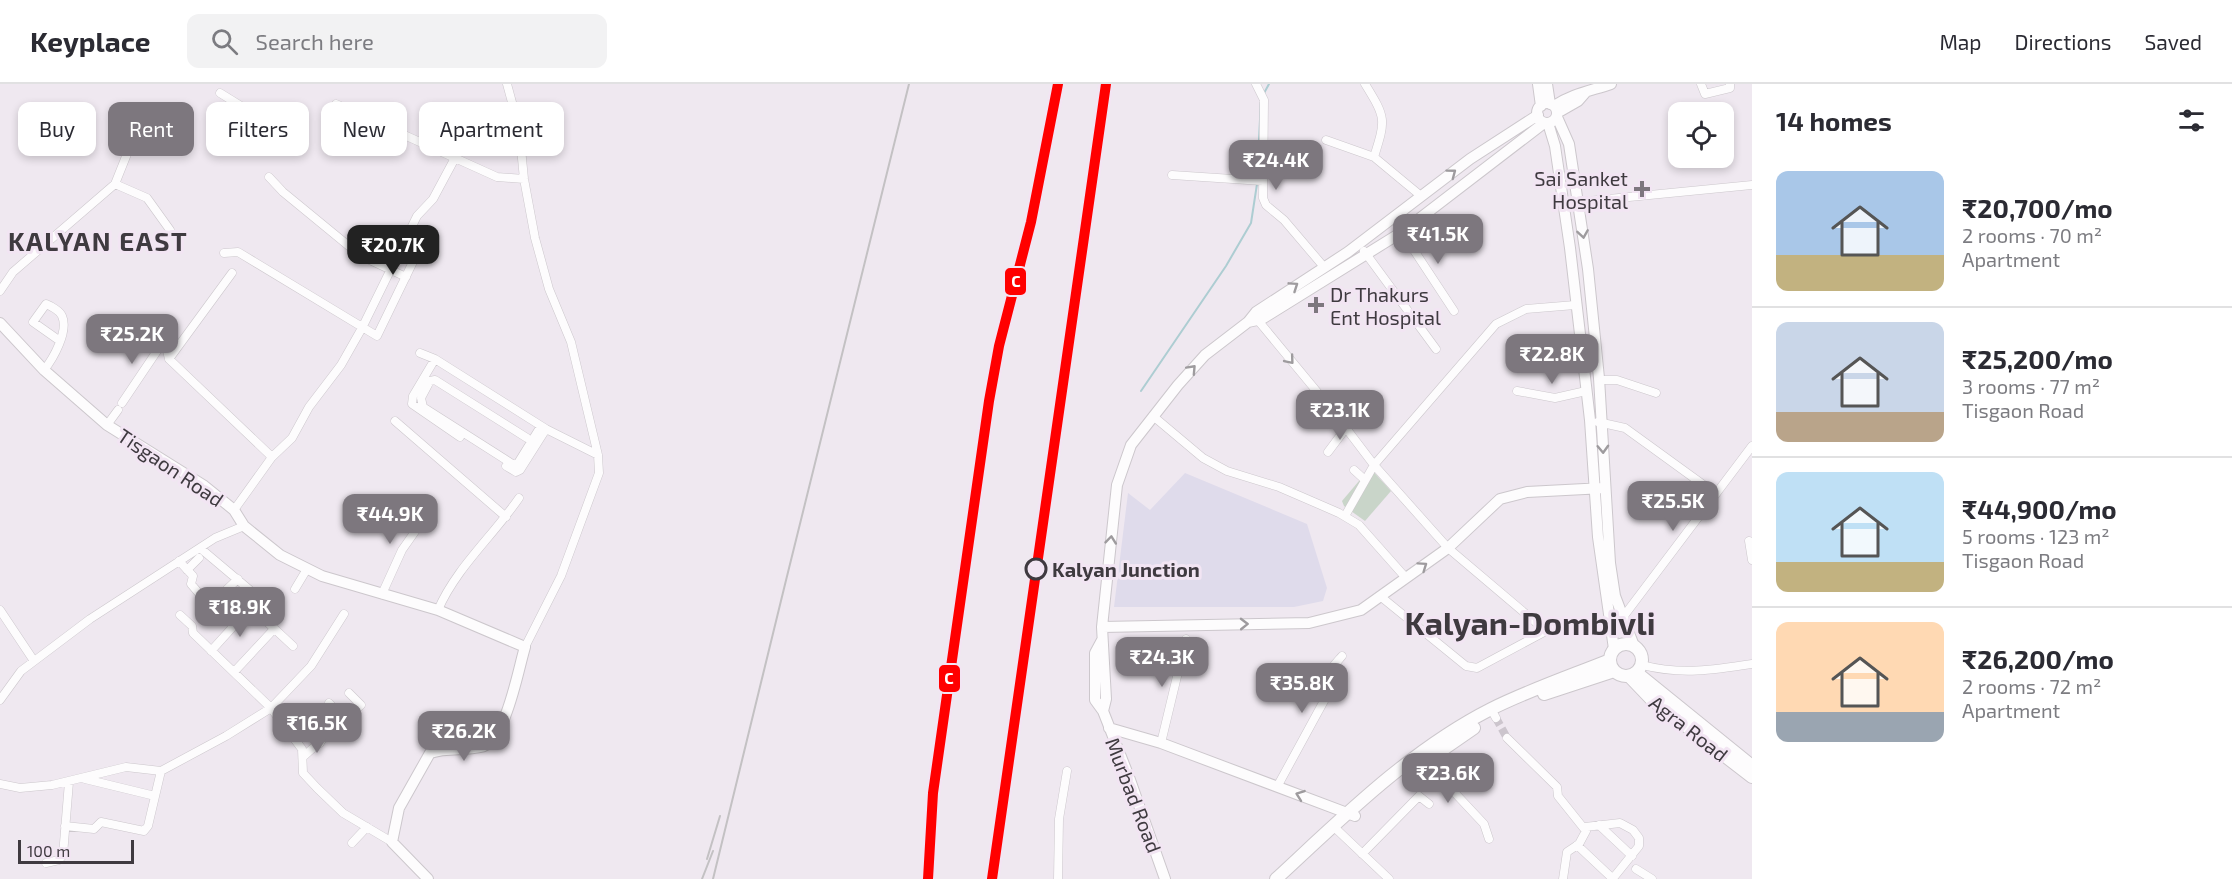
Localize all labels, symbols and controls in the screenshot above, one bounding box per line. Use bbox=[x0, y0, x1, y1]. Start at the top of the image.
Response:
search box bbox=[187, 14, 607, 68]
text: Keyplace bbox=[30, 24, 151, 58]
icon: search bbox=[208, 25, 241, 58]
text: Search here bbox=[256, 28, 374, 54]
text: Map bbox=[1939, 29, 1982, 54]
text: Directions bbox=[2015, 29, 2111, 54]
text: Saved bbox=[2144, 29, 2202, 54]
chip: Buy bbox=[18, 102, 96, 156]
chip: Rent bbox=[108, 102, 194, 156]
chip: Filters bbox=[206, 102, 309, 156]
chip: New bbox=[321, 102, 407, 156]
chip: Apartment bbox=[419, 102, 564, 156]
map controls bbox=[1668, 102, 1734, 168]
button: locate bbox=[1668, 102, 1734, 168]
icon: filters bbox=[2175, 104, 2208, 137]
text: 14 homes bbox=[1776, 105, 1892, 136]
pin: ₹24.4K bbox=[1227, 140, 1325, 191]
text: ₹24.4K bbox=[1243, 147, 1309, 171]
place label: Sai Sanket Hospital bbox=[1534, 166, 1628, 213]
one-way arrow bbox=[1446, 169, 1457, 180]
marker: Sai Sanket Hospital bbox=[1633, 180, 1651, 198]
text: ₹20,700/mo bbox=[1962, 192, 2113, 223]
icon: home bbox=[1824, 195, 1896, 267]
pin: ₹41.5K bbox=[1389, 214, 1487, 265]
text: ₹41.5K bbox=[1407, 221, 1469, 245]
text: 2 rooms · 70 m² bbox=[1962, 223, 2102, 247]
district label: KALYAN EAST bbox=[8, 225, 188, 256]
pin: ₹20.7K bbox=[344, 225, 442, 276]
one-way arrow bbox=[1576, 229, 1589, 239]
text: ₹20.7K bbox=[361, 232, 425, 256]
text: Apartment bbox=[1962, 247, 2060, 271]
line badge: C bbox=[1004, 267, 1027, 296]
text: C bbox=[1011, 271, 1021, 290]
place label: Dr Thakurs Ent Hospital bbox=[1330, 282, 1441, 329]
one-way arrow bbox=[1288, 283, 1299, 294]
marker: Dr Thakurs Ent Hospital bbox=[1307, 296, 1325, 314]
pin: ₹25.2K bbox=[83, 314, 181, 365]
text: ₹25.2K bbox=[100, 321, 164, 345]
pin: ₹22.8K bbox=[1503, 334, 1601, 385]
text: ₹22.8K bbox=[1519, 341, 1585, 365]
text: ₹25,200/mo bbox=[1962, 343, 2113, 374]
icon: home bbox=[1824, 346, 1896, 418]
one-way arrow bbox=[1283, 353, 1294, 364]
one-way arrow bbox=[1185, 366, 1196, 376]
text: 3 rooms · 77 m² bbox=[1962, 374, 2100, 398]
pin: ₹23.1K bbox=[1291, 390, 1389, 441]
text: ₹23.1K bbox=[1310, 397, 1370, 421]
text: Tisgaon Road bbox=[1962, 398, 2084, 422]
street label: Tisgaon Road bbox=[114, 423, 228, 511]
one-way arrow bbox=[1597, 445, 1609, 454]
pin: ₹25.5K bbox=[1624, 481, 1722, 532]
text: ₹25.5K bbox=[1641, 488, 1705, 512]
text: ₹44,900/mo bbox=[1962, 493, 2117, 524]
pin: ₹44.9K bbox=[341, 494, 439, 545]
icon: home bbox=[1824, 496, 1896, 568]
text: ₹44.9K bbox=[357, 501, 423, 525]
text: 5 rooms · 123 m² bbox=[1962, 524, 2110, 548]
one-way arrow bbox=[1104, 535, 1117, 545]
text: Tisgaon Road bbox=[1962, 548, 2084, 572]
place label: Kalyan Junction bbox=[1052, 557, 1200, 582]
marker: Kalyan Junction bbox=[1025, 558, 1047, 580]
one-way arrow bbox=[1417, 562, 1428, 573]
pin: ₹18.9K bbox=[191, 587, 289, 638]
text: ₹18.9K bbox=[209, 594, 271, 618]
district label: Kalyan-Dombivli bbox=[1404, 603, 1656, 642]
one-way arrow bbox=[1240, 618, 1249, 630]
pin: ₹24.3K bbox=[1113, 637, 1211, 688]
text: ₹26,200/mo bbox=[1962, 643, 2114, 674]
text: ₹24.3K bbox=[1129, 644, 1195, 668]
icon: home bbox=[1824, 646, 1896, 718]
pin: ₹35.8K bbox=[1253, 663, 1351, 714]
line badge: C bbox=[938, 664, 961, 693]
text: C bbox=[944, 668, 954, 687]
text: ₹35.8K bbox=[1270, 670, 1334, 694]
text: 2 rooms · 72 m² bbox=[1962, 674, 2101, 698]
street label: Agra Road bbox=[1645, 690, 1733, 766]
text: Apartment bbox=[1962, 698, 2060, 722]
pin: ₹16.5K bbox=[268, 703, 366, 754]
text: ₹16.5K bbox=[287, 710, 347, 734]
pin: ₹26.2K bbox=[415, 711, 513, 762]
text: ₹26.2K bbox=[432, 718, 496, 742]
street label: Murbad Road bbox=[1101, 734, 1167, 856]
pin: ₹23.6K bbox=[1399, 753, 1497, 804]
text: ₹23.6K bbox=[1416, 760, 1480, 784]
one-way arrow bbox=[1296, 790, 1306, 803]
scale bar bbox=[18, 837, 134, 864]
text: 100 m bbox=[27, 841, 70, 860]

